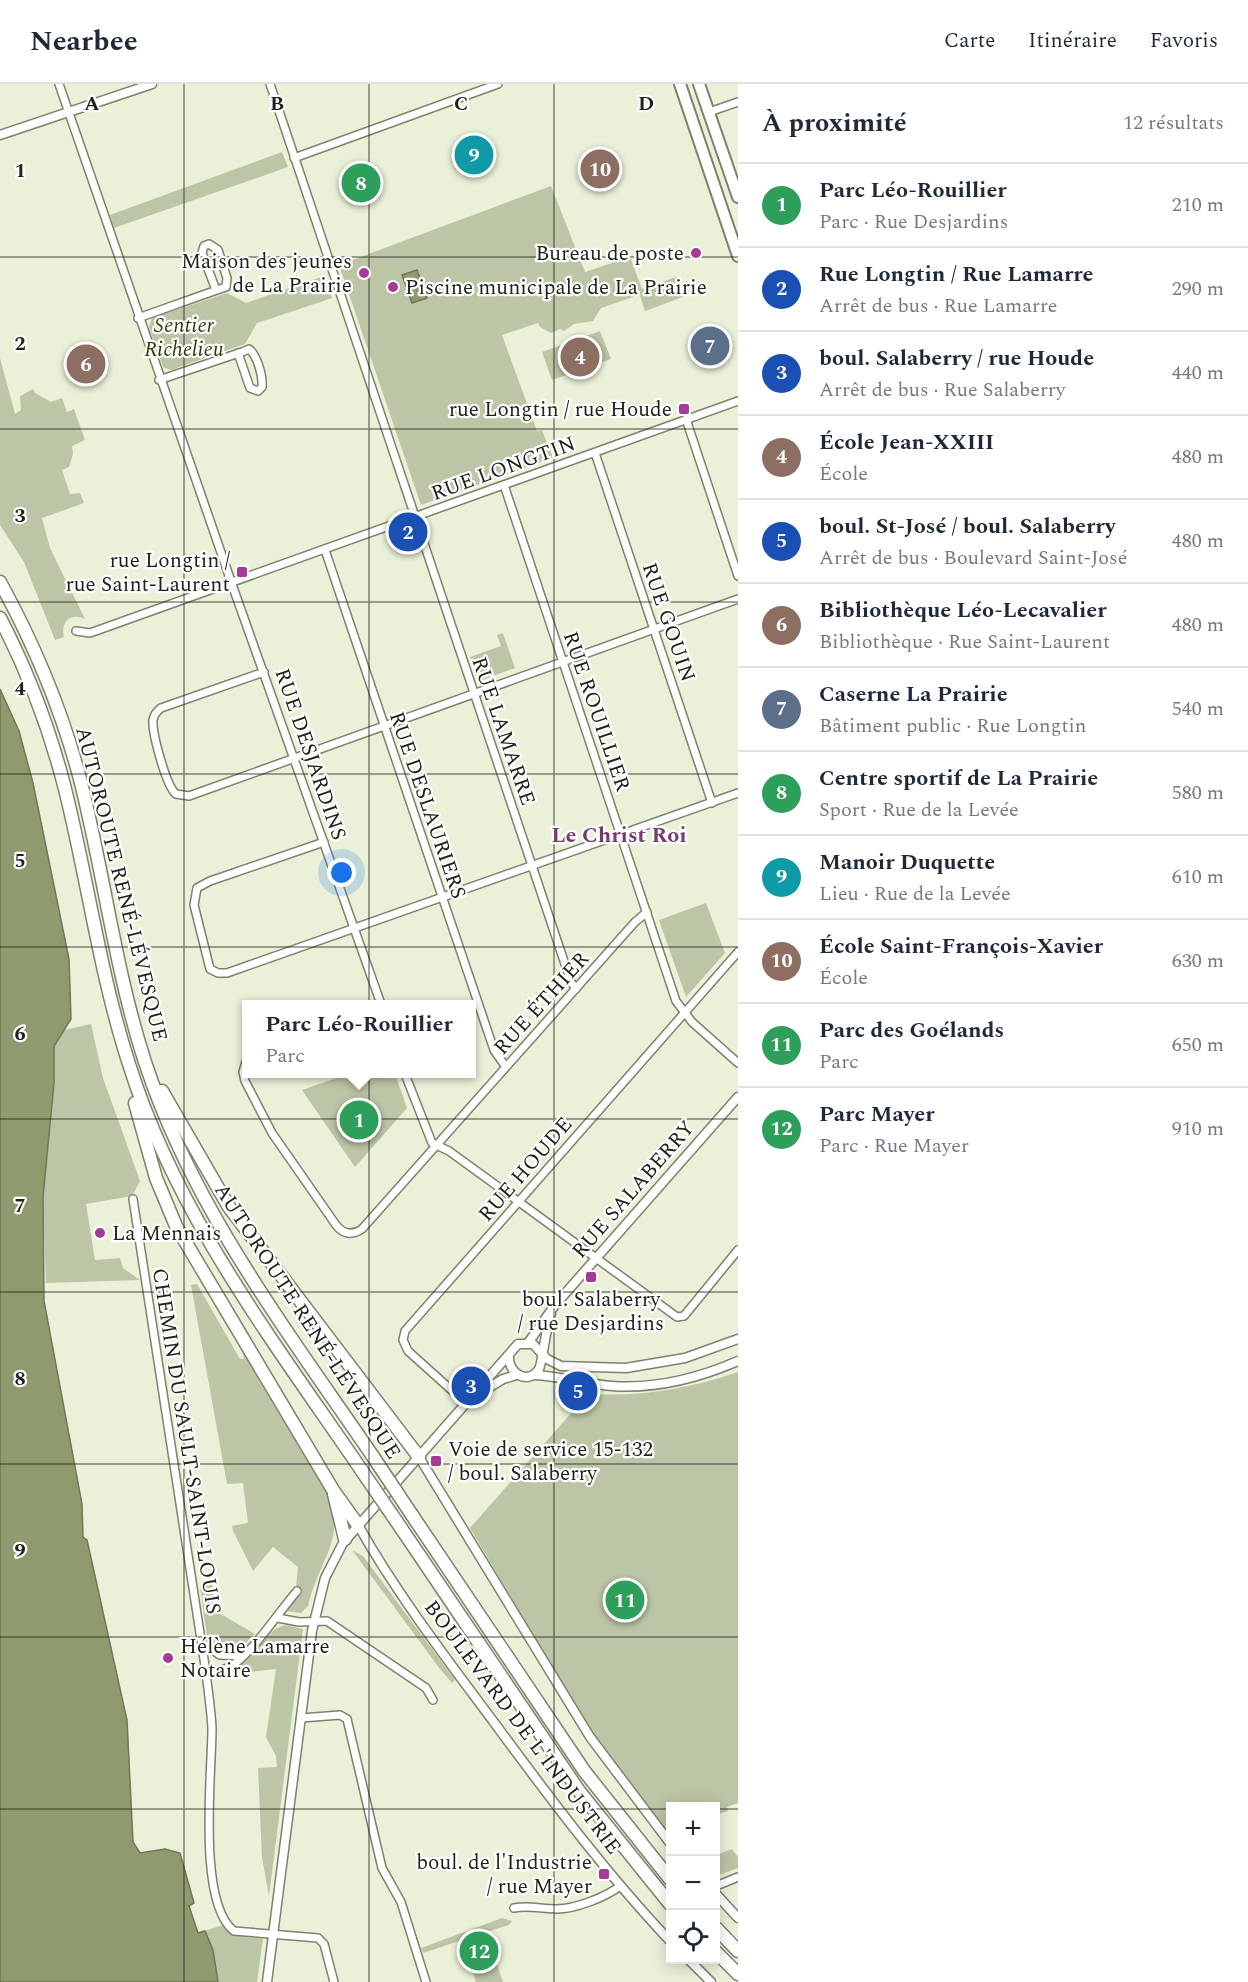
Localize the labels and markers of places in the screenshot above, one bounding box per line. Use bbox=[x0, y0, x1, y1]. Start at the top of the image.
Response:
pin: 9 bbox=[454, 132, 494, 178]
pin: 10 bbox=[580, 146, 620, 191]
pin: 8 bbox=[342, 160, 380, 206]
place label: Bureau de poste bbox=[536, 238, 684, 270]
place label: Maison des jeunes de La Prairie bbox=[181, 246, 352, 302]
marker: Bureau de poste bbox=[689, 246, 703, 260]
marker: Maison des jeunes de La Prairie bbox=[357, 266, 371, 280]
place label: Piscine municipale de La Prairie bbox=[405, 272, 707, 304]
marker: Piscine municipale de La Prairie bbox=[386, 280, 400, 294]
pin: 7 bbox=[690, 324, 730, 368]
pin: 4 bbox=[560, 334, 600, 380]
pin: 6 bbox=[66, 342, 106, 386]
place label: rue Longtin / rue Houde bbox=[449, 394, 672, 426]
marker: rue Longtin / rue Houde bbox=[677, 402, 691, 416]
pin: 2 bbox=[388, 510, 428, 554]
place label: rue Longtin / rue Saint-Laurent bbox=[65, 545, 231, 601]
marker: rue Longtin / rue Saint-Laurent bbox=[235, 565, 249, 579]
pin: 1 bbox=[340, 1098, 378, 1142]
place label: La Mennais bbox=[112, 1218, 221, 1250]
marker: La Mennais bbox=[93, 1226, 107, 1240]
marker: boul. Salaberry / rue Desjardins bbox=[584, 1270, 598, 1284]
place label: boul. Salaberry / rue Desjardins bbox=[518, 1284, 664, 1340]
pin: 3 bbox=[452, 1364, 490, 1408]
pin: 5 bbox=[558, 1368, 598, 1414]
place label: Voie de service 15-132 / boul. Salaberry bbox=[448, 1434, 653, 1490]
marker: Voie de service 15-132 / boul. Salaberry bbox=[429, 1454, 443, 1468]
pin: 11 bbox=[606, 1578, 644, 1622]
place label: Hélène Lamarre Notaire bbox=[180, 1631, 330, 1687]
marker: Hélène Lamarre Notaire bbox=[161, 1651, 175, 1665]
place label: boul. de l'Industrie / rue Mayer bbox=[416, 1847, 592, 1903]
marker: boul. de l'Industrie / rue Mayer bbox=[597, 1867, 611, 1881]
pin: 12 bbox=[460, 1928, 498, 1974]

